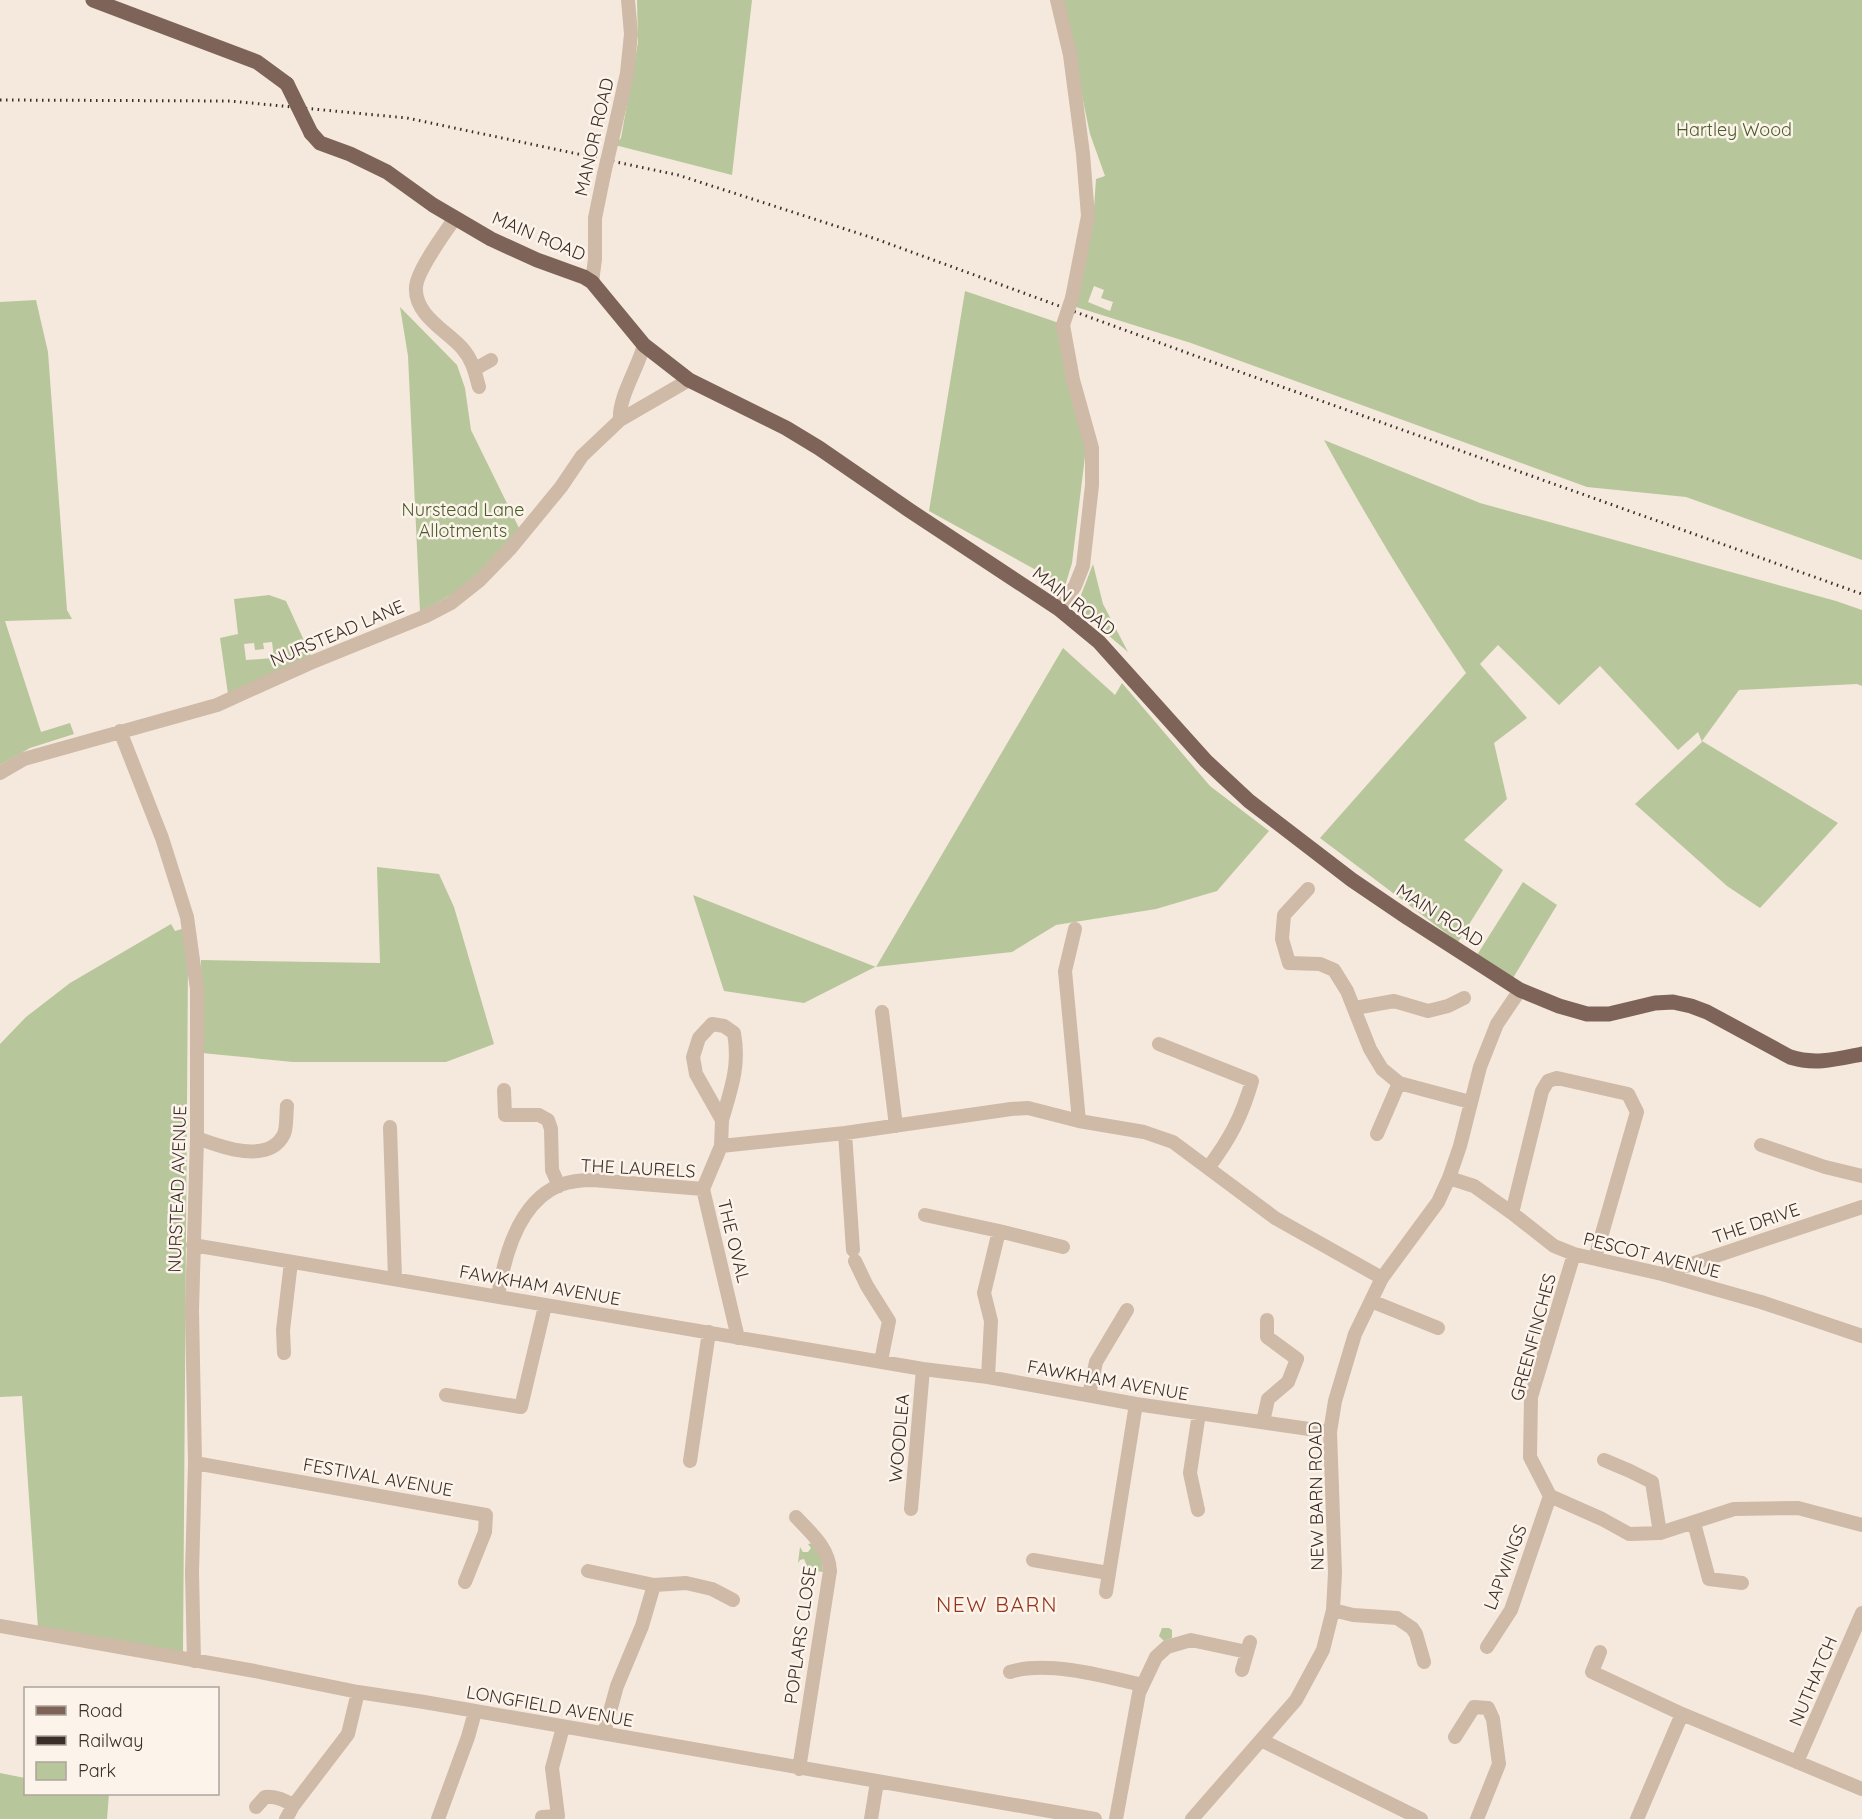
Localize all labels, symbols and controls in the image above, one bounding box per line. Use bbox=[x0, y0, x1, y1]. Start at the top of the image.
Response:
street label: MANOR ROAD bbox=[569, 76, 619, 198]
park label: Hartley Wood bbox=[1676, 118, 1792, 141]
street label: MAIN ROAD bbox=[489, 206, 589, 266]
park label: Nurstead Lane Allotments bbox=[402, 498, 524, 542]
street label: MAIN ROAD bbox=[1028, 561, 1120, 641]
street label: NURSTEAD LANE bbox=[267, 594, 407, 672]
street label: MAIN ROAD bbox=[1392, 878, 1488, 952]
street label: NURSTEAD AVENUE bbox=[163, 1105, 191, 1273]
street label: THE LAURELS bbox=[580, 1154, 696, 1182]
street label: THE OVAL bbox=[713, 1197, 756, 1285]
street label: THE DRIVE bbox=[1709, 1197, 1803, 1249]
street label: PESCOT AVENUE bbox=[1581, 1227, 1723, 1283]
street label: FAWKHAM AVENUE bbox=[458, 1260, 622, 1310]
street label: GREENFINCHES bbox=[1505, 1271, 1561, 1403]
street label: FAWKHAM AVENUE bbox=[1026, 1355, 1190, 1405]
street label: WOODLEA bbox=[884, 1392, 914, 1483]
street label: NEW BARN ROAD bbox=[1303, 1421, 1329, 1571]
street label: FESTIVAL AVENUE bbox=[301, 1452, 455, 1502]
street label: LAPWINGS bbox=[1478, 1521, 1532, 1613]
street label: POPLARS CLOSE bbox=[779, 1565, 821, 1705]
district label: NEW BARN bbox=[936, 1591, 1058, 1617]
street label: NUTHATCH bbox=[1784, 1632, 1842, 1730]
street label: LONGFIELD AVENUE bbox=[465, 1680, 635, 1732]
legend bbox=[24, 1687, 219, 1795]
text: Road bbox=[78, 1699, 123, 1722]
text: Railway bbox=[78, 1729, 144, 1752]
text: Park bbox=[78, 1759, 116, 1782]

